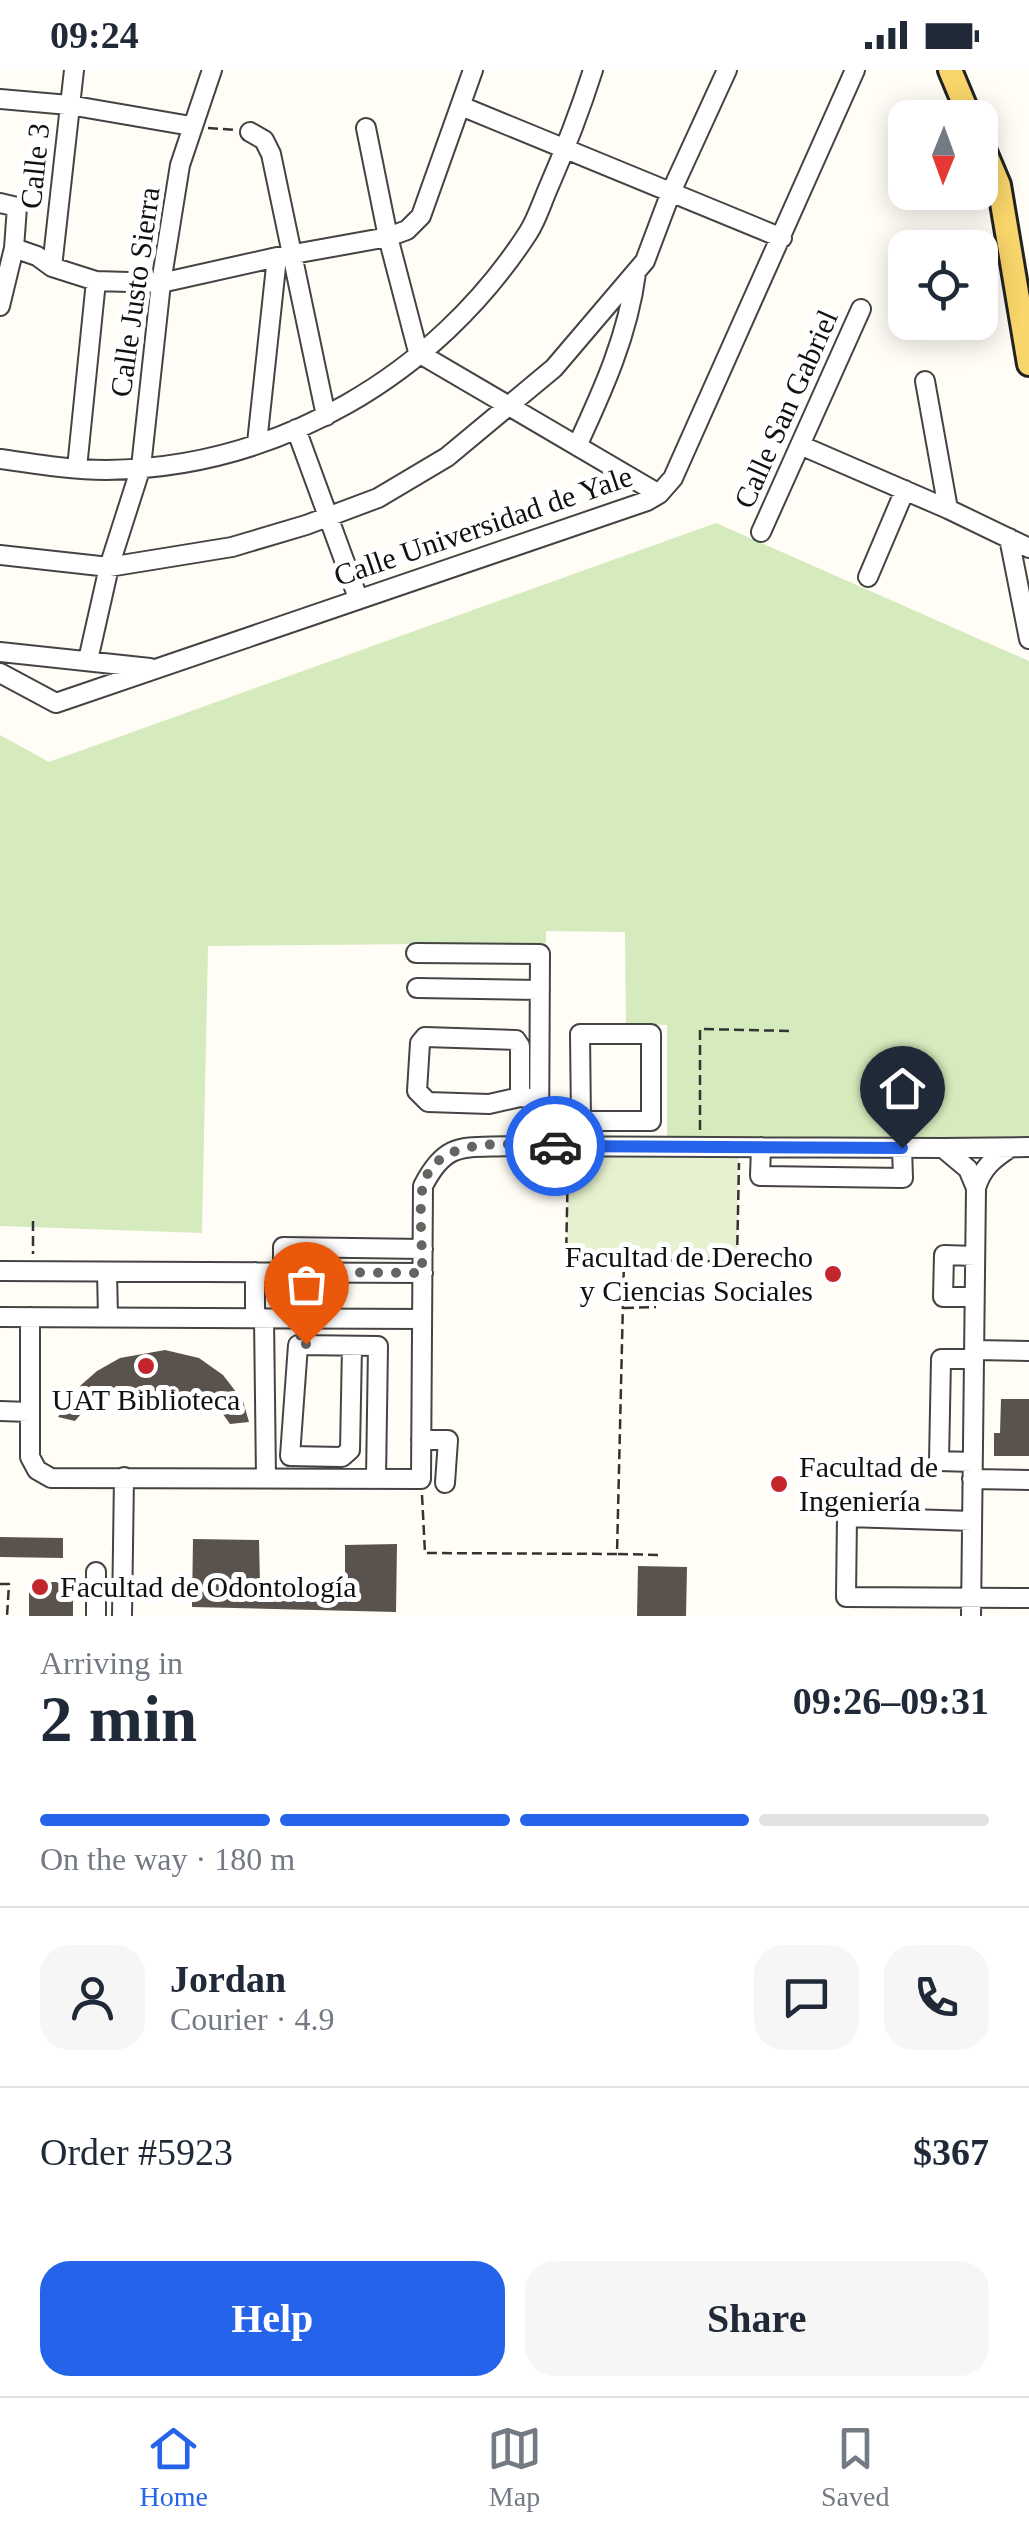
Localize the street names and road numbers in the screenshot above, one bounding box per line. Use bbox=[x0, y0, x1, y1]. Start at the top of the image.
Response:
street label: Calle 3 bbox=[14, 122, 55, 210]
street label: Calle Justo Sierra bbox=[103, 185, 166, 399]
street label: Calle San Gabriel bbox=[727, 305, 844, 513]
street label: Calle Universidad de Yale bbox=[329, 459, 636, 592]

